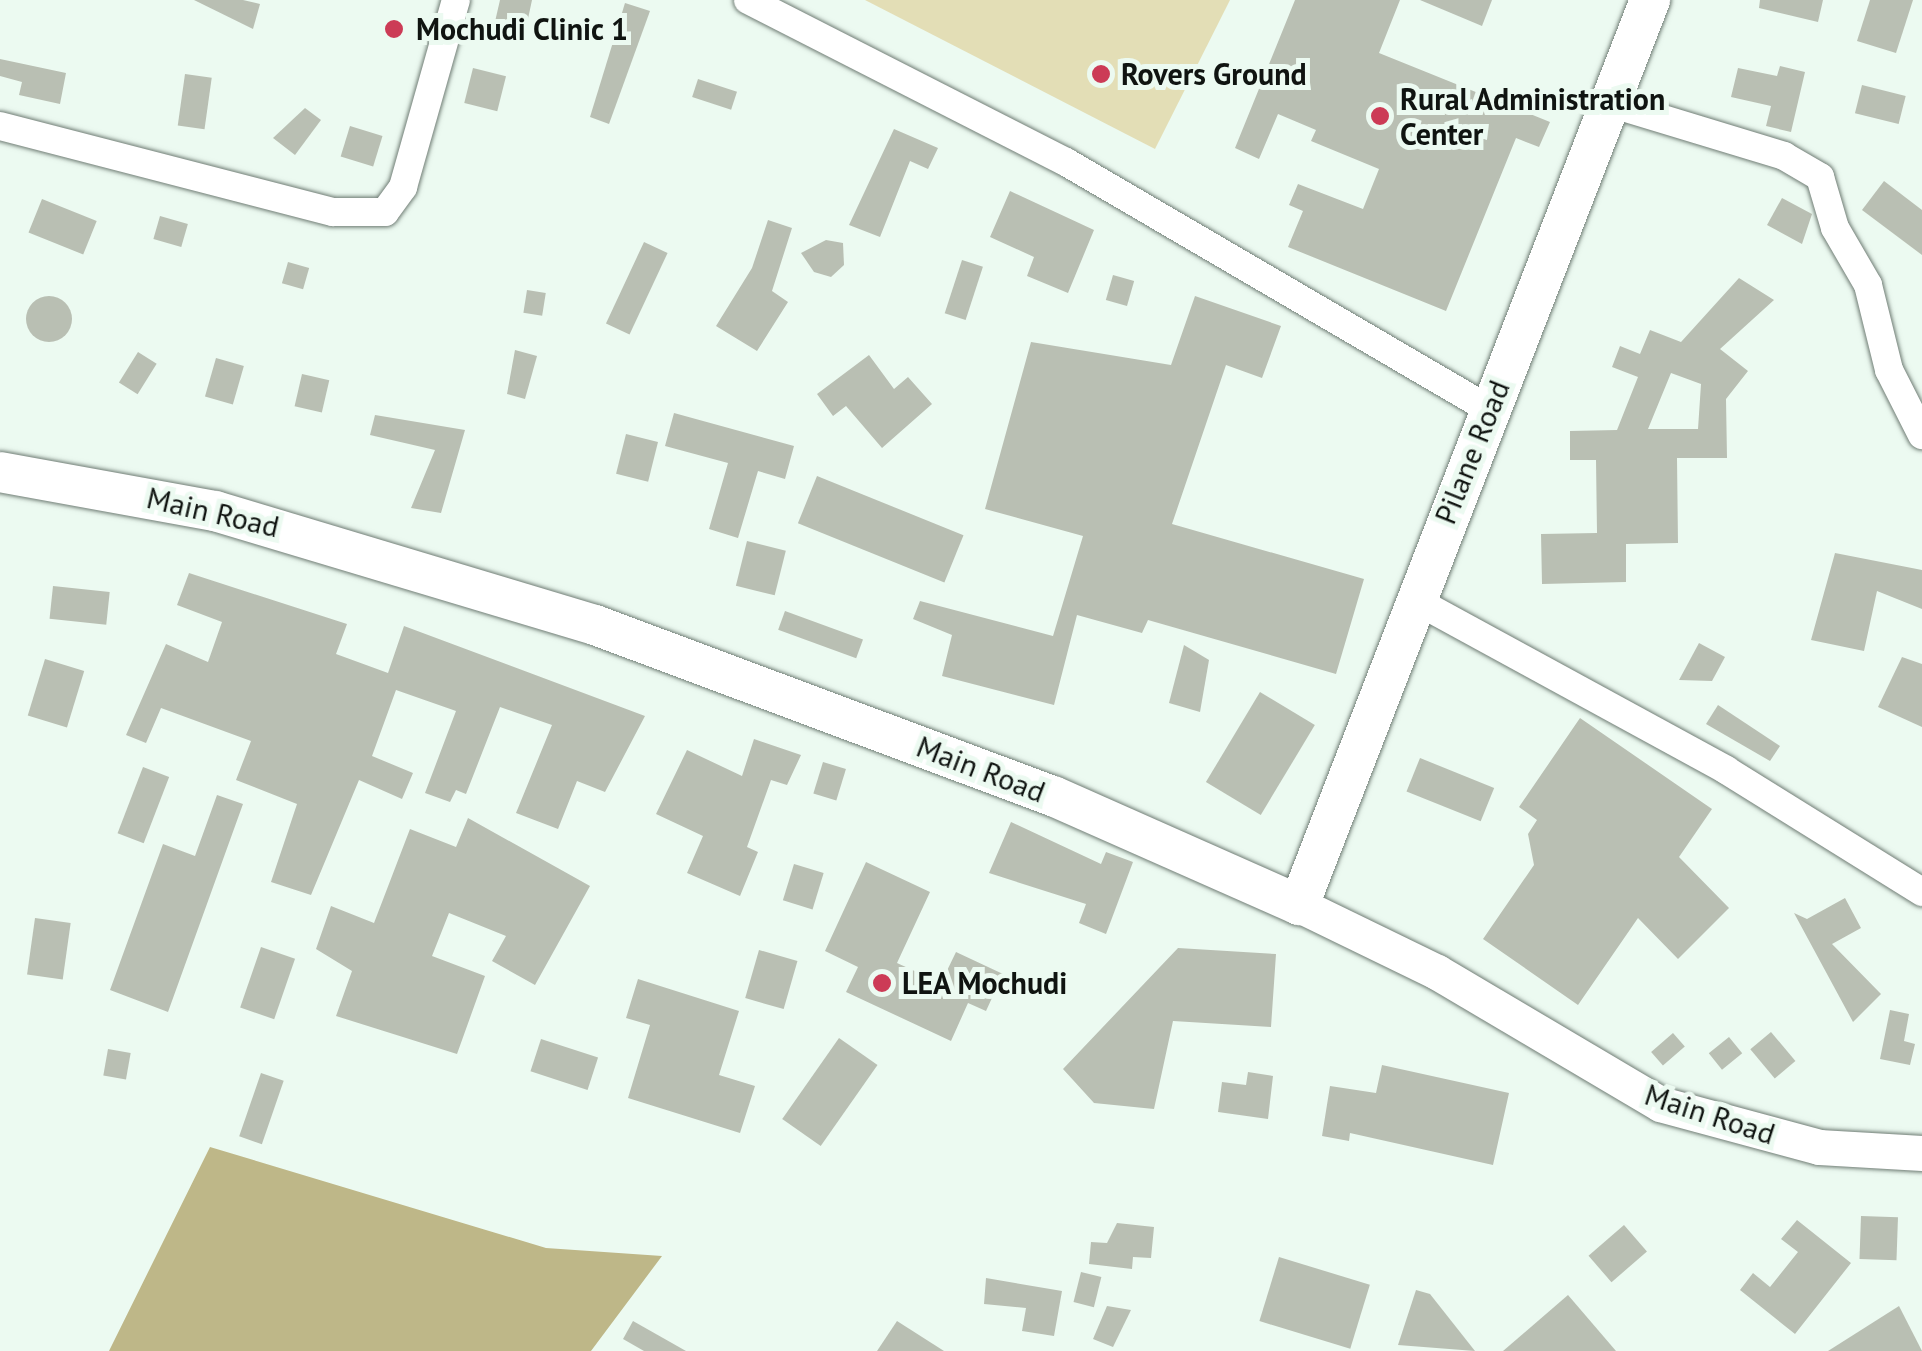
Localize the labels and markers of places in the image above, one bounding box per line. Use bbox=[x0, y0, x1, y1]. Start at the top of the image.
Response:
place label: Mochudi Clinic 1 bbox=[416, 11, 629, 47]
marker: Mochudi Clinic 1 bbox=[381, 16, 407, 42]
place label: Rovers Ground bbox=[1121, 56, 1307, 92]
marker: Rovers Ground bbox=[1090, 63, 1112, 85]
place label: Rural Administration Center bbox=[1400, 81, 1667, 152]
marker: Rural Administration Center bbox=[1369, 105, 1391, 127]
place label: LEA Mochudi bbox=[902, 965, 1069, 1001]
marker: LEA Mochudi bbox=[871, 972, 893, 994]

